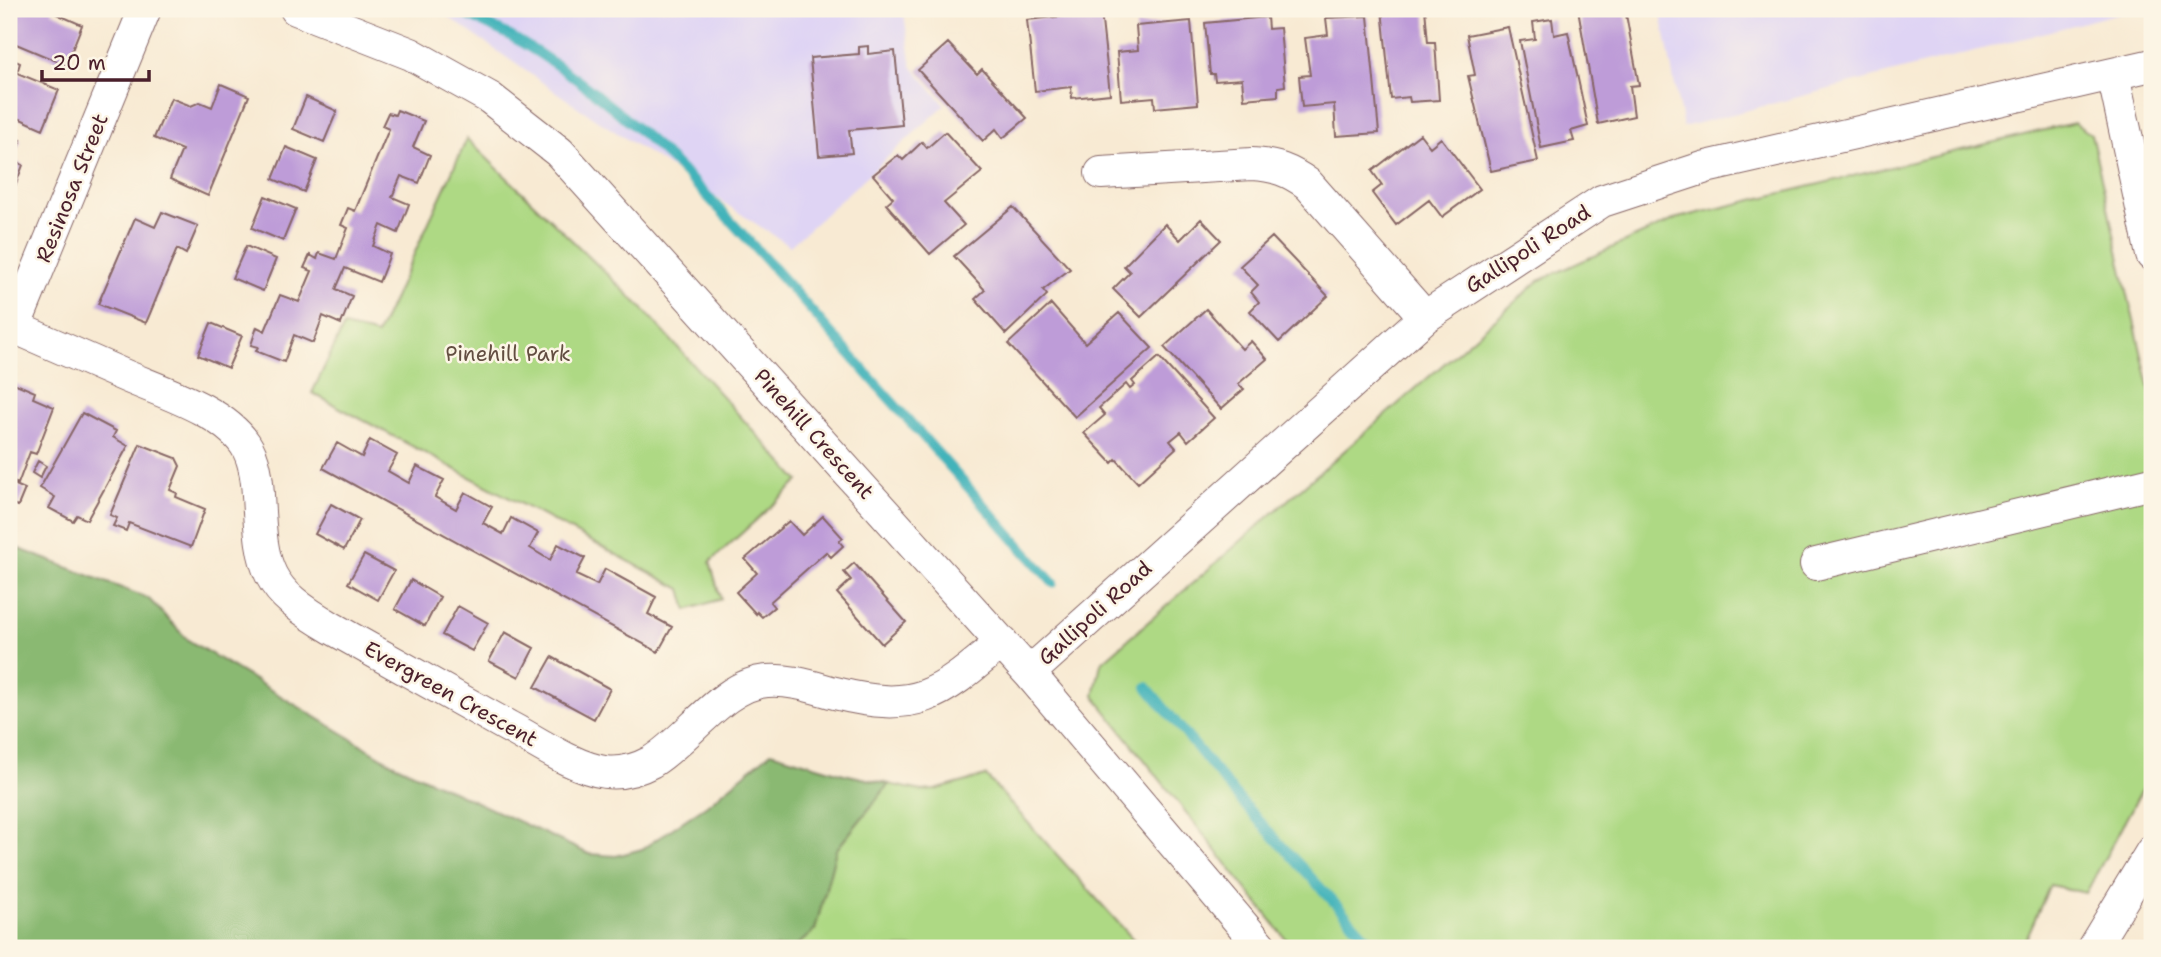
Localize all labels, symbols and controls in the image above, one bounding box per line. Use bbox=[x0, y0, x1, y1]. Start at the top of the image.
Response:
scale bar bbox=[42, 38, 149, 82]
text: 20 m bbox=[52, 49, 106, 77]
street label: Resinosa Street bbox=[29, 109, 115, 267]
street label: Gallipoli Road bbox=[1460, 198, 1596, 300]
park label: Pinehill Park bbox=[445, 340, 571, 368]
street label: Pinehill Crescent bbox=[748, 363, 880, 505]
street label: Gallipoli Road bbox=[1032, 555, 1158, 671]
street label: Evergreen Crescent bbox=[359, 635, 543, 753]

